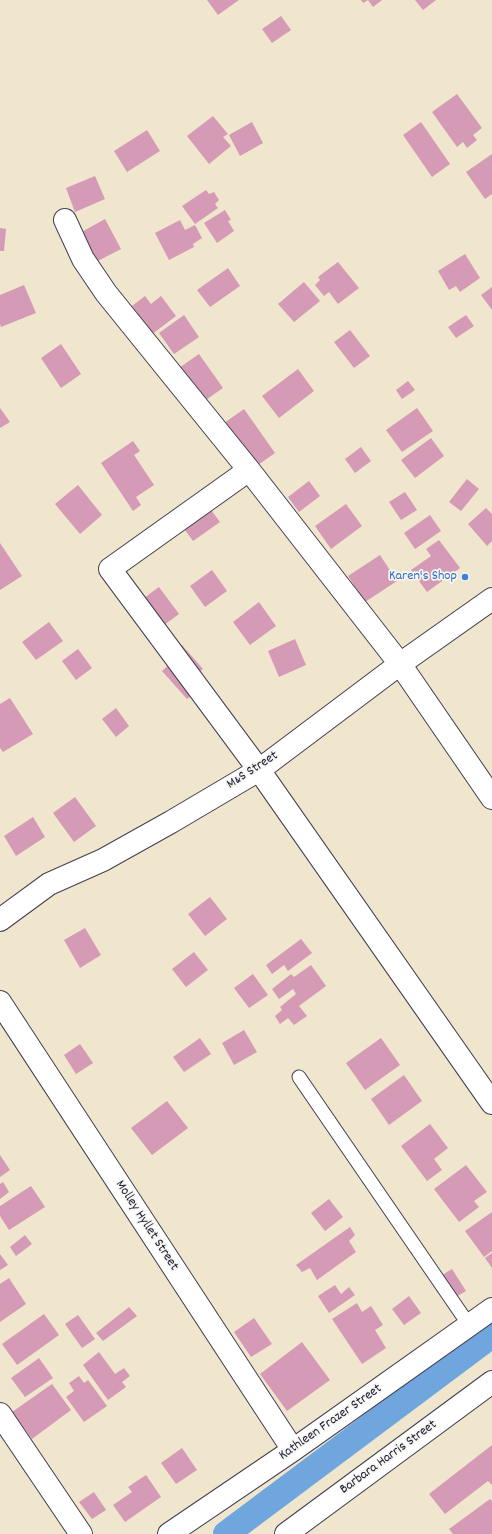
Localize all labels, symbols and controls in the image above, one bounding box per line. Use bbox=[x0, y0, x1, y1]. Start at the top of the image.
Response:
place label: Karen's Shop bbox=[389, 569, 457, 585]
marker: Karen's Shop bbox=[460, 572, 470, 582]
street label: M&S Street bbox=[224, 748, 282, 794]
street label: Molley Hyllet Street bbox=[111, 1178, 181, 1274]
street label: Kathleen Frazer Street bbox=[276, 1381, 386, 1465]
street label: Barbara Harris Street bbox=[337, 1417, 441, 1499]

